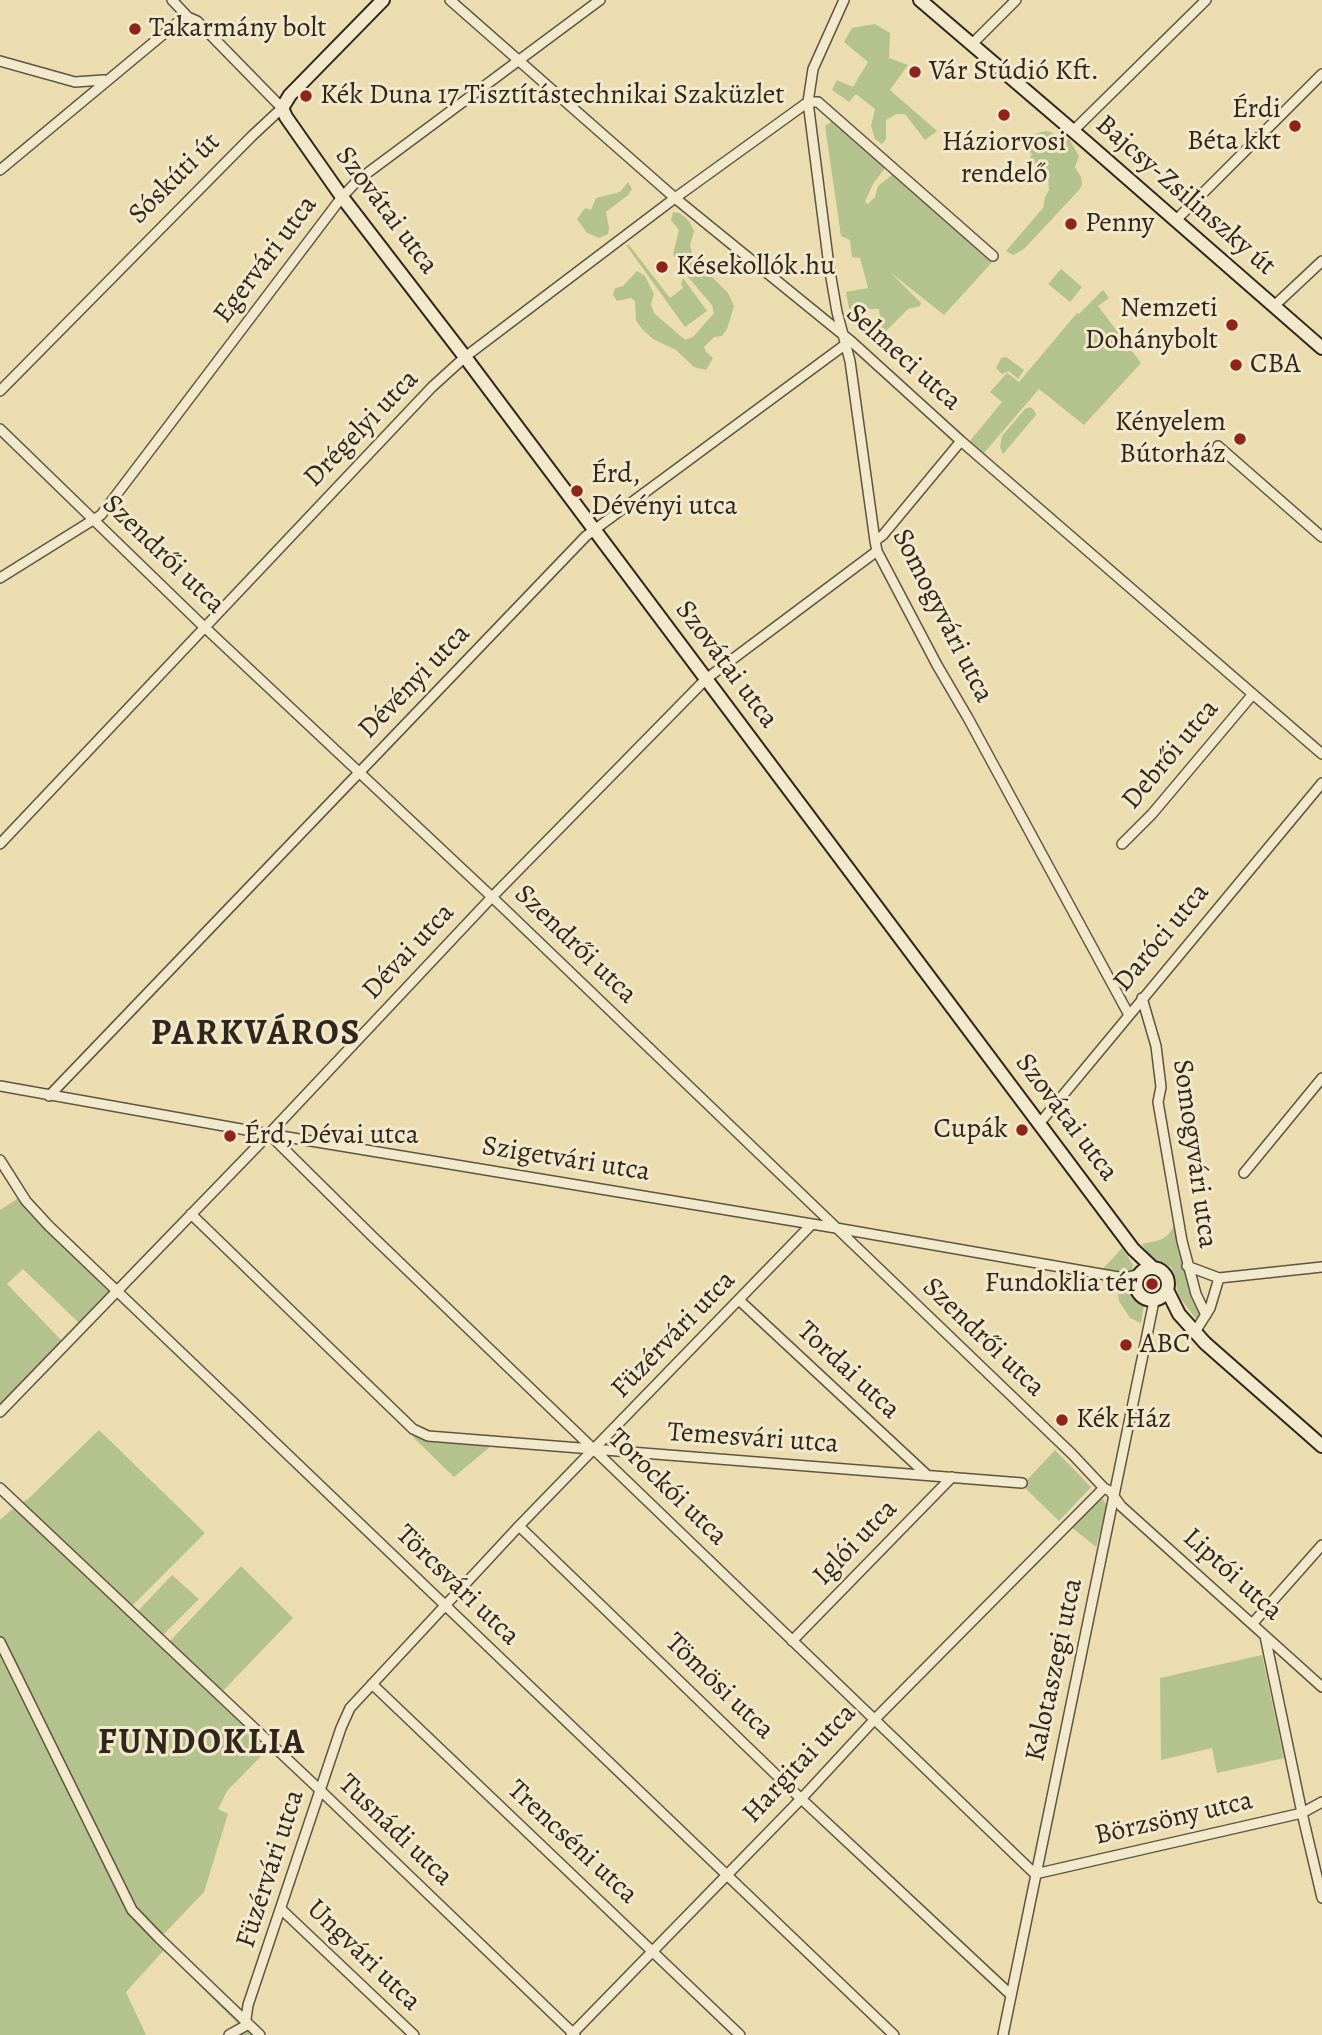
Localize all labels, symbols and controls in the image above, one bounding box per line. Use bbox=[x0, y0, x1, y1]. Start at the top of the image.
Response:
place label: Takarmány bolt bbox=[149, 12, 326, 46]
marker: Takarmány bolt bbox=[127, 21, 143, 37]
place label: Vár Stúdió Kft. bbox=[929, 55, 1099, 89]
marker: Vár Stúdió Kft. bbox=[907, 64, 923, 80]
place label: Kék Duna 17 Tisztítástechnikai Szaküzlet bbox=[320, 79, 785, 113]
marker: Kék Duna 17 Tisztítástechnikai Szaküzlet bbox=[298, 88, 314, 104]
place label: Érdi Béta kkt bbox=[1187, 93, 1281, 159]
marker: Háziorvosi rendelő bbox=[996, 107, 1012, 123]
street label: Bajcsy-Zsilinszky út bbox=[1088, 109, 1282, 283]
marker: Érdi Béta kkt bbox=[1287, 118, 1303, 134]
street label: Sóskúti út bbox=[122, 126, 228, 232]
place label: Háziorvosi rendelő bbox=[942, 126, 1066, 192]
street label: Szovátai utca bbox=[327, 141, 445, 281]
street label: Egervári utca bbox=[207, 189, 325, 331]
place label: Penny bbox=[1085, 207, 1154, 241]
marker: Penny bbox=[1063, 216, 1079, 232]
place label: Késekollók.hu bbox=[676, 250, 835, 284]
marker: Késekollók.hu bbox=[654, 259, 670, 275]
place label: Nemzeti Dohánybolt bbox=[1085, 292, 1218, 358]
street label: Selmeci utca bbox=[838, 297, 968, 419]
marker: Nemzeti Dohánybolt bbox=[1224, 317, 1240, 333]
place label: CBA bbox=[1250, 348, 1301, 382]
marker: CBA bbox=[1228, 357, 1244, 373]
street label: Drégelyi utca bbox=[298, 363, 426, 495]
place label: Kényelem Bútorház bbox=[1115, 406, 1226, 472]
marker: Kényelem Bútorház bbox=[1232, 431, 1248, 447]
place label: Érd, Dévényi utca bbox=[591, 458, 738, 524]
marker: Érd, Dévényi utca bbox=[569, 483, 585, 499]
street label: Szendrői utca bbox=[95, 488, 231, 622]
street label: Somogyvári utca bbox=[884, 524, 1000, 708]
street label: Szovátai utca bbox=[667, 595, 785, 735]
street label: Dévényi utca bbox=[352, 618, 478, 746]
street label: Debrői utca bbox=[1115, 693, 1227, 817]
street label: Daróci utca bbox=[1107, 877, 1217, 999]
street label: Szendrői utca bbox=[507, 878, 643, 1012]
street label: Dévai utca bbox=[356, 897, 462, 1007]
district label: PARKVÁROS bbox=[152, 1014, 360, 1056]
street label: Szovátai utca bbox=[1007, 1048, 1125, 1188]
street label: Somogyvári utca bbox=[1164, 1057, 1224, 1251]
place label: Cupák bbox=[934, 1113, 1008, 1147]
place label: Érd, Dévai utca bbox=[244, 1119, 419, 1153]
marker: Cupák bbox=[1014, 1122, 1030, 1138]
marker: Érd, Dévai utca bbox=[222, 1128, 238, 1144]
street label: Szigetvári utca bbox=[480, 1130, 652, 1190]
street label: Füzérvári utca bbox=[605, 1264, 743, 1406]
place label: Fundoklia tér bbox=[984, 1267, 1138, 1301]
street label: Szendrői utca bbox=[915, 1271, 1051, 1405]
marker: Fundoklia tér bbox=[1144, 1276, 1160, 1292]
street label: Tordai utca bbox=[790, 1315, 906, 1427]
place label: ABC bbox=[1140, 1328, 1191, 1362]
marker: ABC bbox=[1118, 1337, 1134, 1353]
place label: Kék Ház bbox=[1076, 1403, 1171, 1437]
marker: Kék Ház bbox=[1054, 1412, 1070, 1428]
street label: Temesvári utca bbox=[666, 1416, 840, 1462]
street label: Torockói utca bbox=[600, 1423, 734, 1553]
street label: Iglói utca bbox=[807, 1493, 905, 1593]
street label: Törcsvári utca bbox=[388, 1519, 526, 1653]
street label: Liptói utca bbox=[1175, 1522, 1289, 1628]
street label: Kalotaszegi utca bbox=[1019, 1575, 1091, 1765]
street label: Tömösi utca bbox=[658, 1627, 780, 1747]
street label: Hargitai utca bbox=[736, 1697, 864, 1831]
district label: FUNDOKLIA bbox=[99, 1723, 305, 1765]
street label: Tusnádi utca bbox=[331, 1768, 459, 1894]
street label: Trencséni utca bbox=[500, 1774, 644, 1912]
street label: Börzsöny utca bbox=[1092, 1785, 1256, 1853]
street label: Füzérvári utca bbox=[230, 1786, 312, 1952]
street label: Ungvári utca bbox=[299, 1893, 427, 2019]

